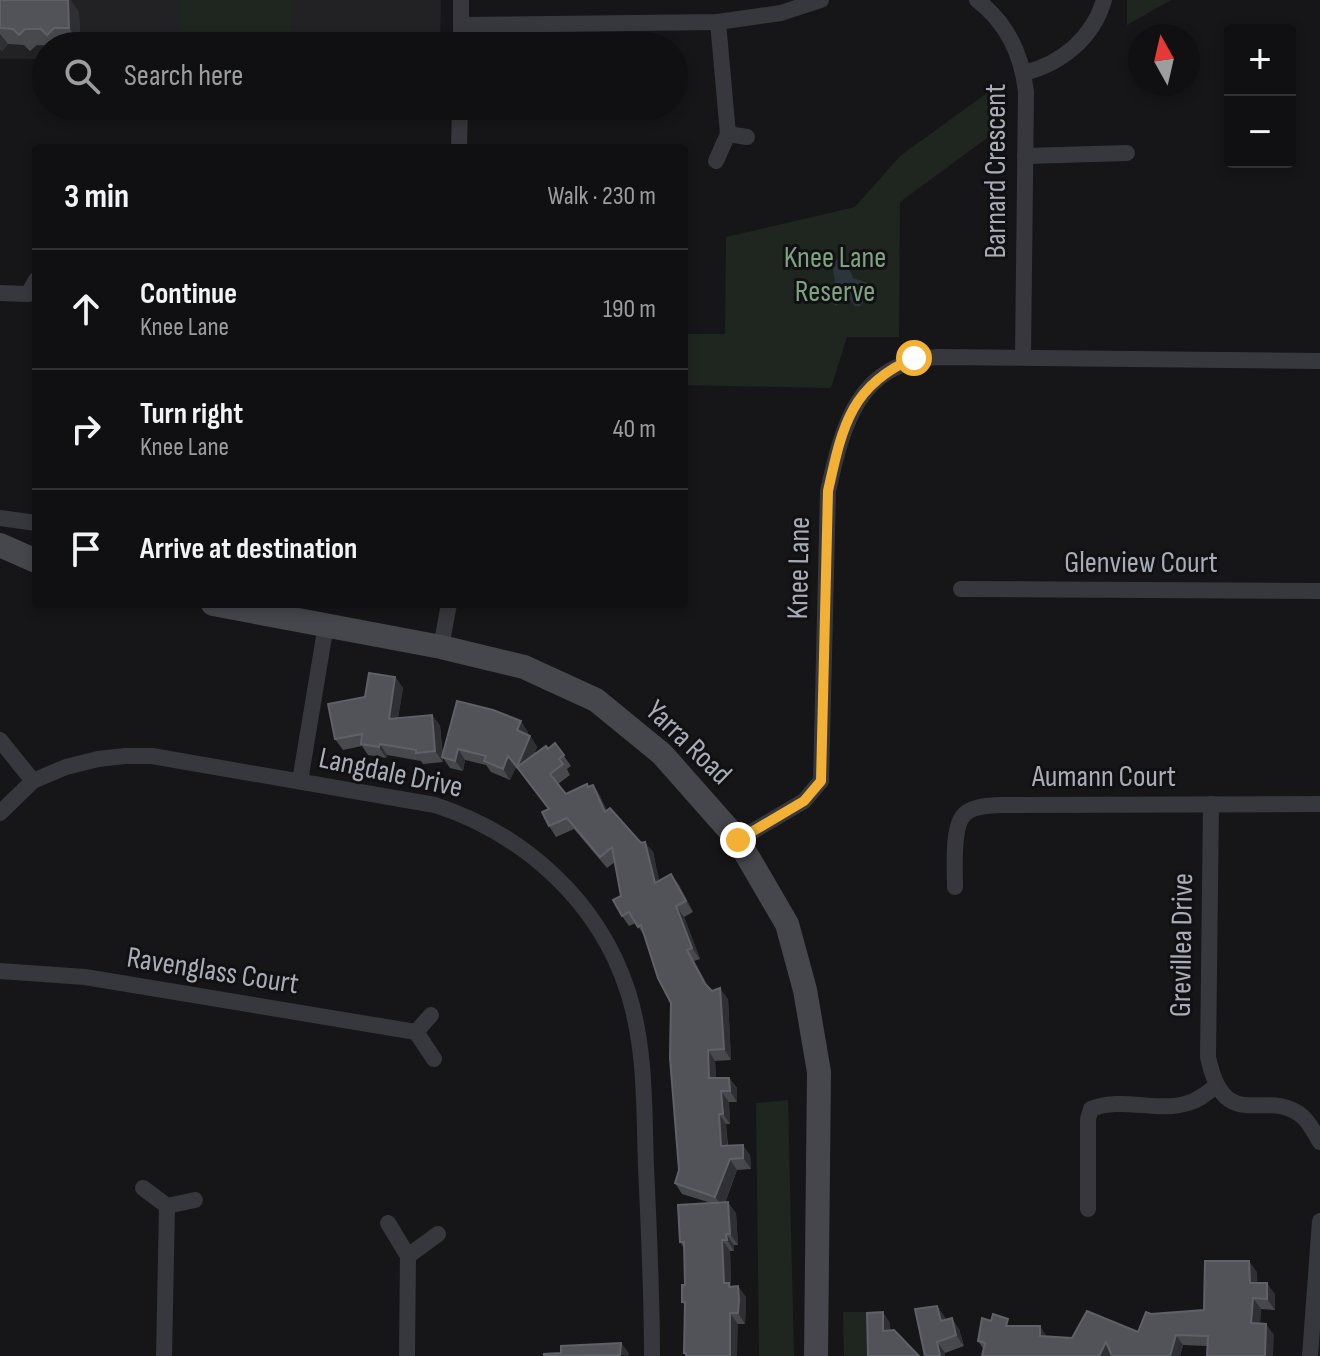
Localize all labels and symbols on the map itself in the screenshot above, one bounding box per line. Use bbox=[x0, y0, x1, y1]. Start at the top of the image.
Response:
north arrow bbox=[1128, 24, 1200, 96]
street label: Barnard Crescent bbox=[978, 84, 1014, 258]
park label: Knee Lane Reserve bbox=[784, 240, 886, 310]
route start bbox=[896, 340, 932, 376]
street label: Knee Lane bbox=[780, 516, 818, 620]
street label: Glenview Court bbox=[1064, 545, 1218, 581]
street label: Yarra Road bbox=[638, 693, 739, 792]
street label: Langdale Drive bbox=[316, 740, 466, 806]
street label: Aumann Court bbox=[1031, 759, 1176, 795]
route end bbox=[720, 822, 756, 858]
street label: Grevillea Drive bbox=[1163, 873, 1201, 1017]
street label: Ravenglass Court bbox=[124, 940, 301, 1002]

